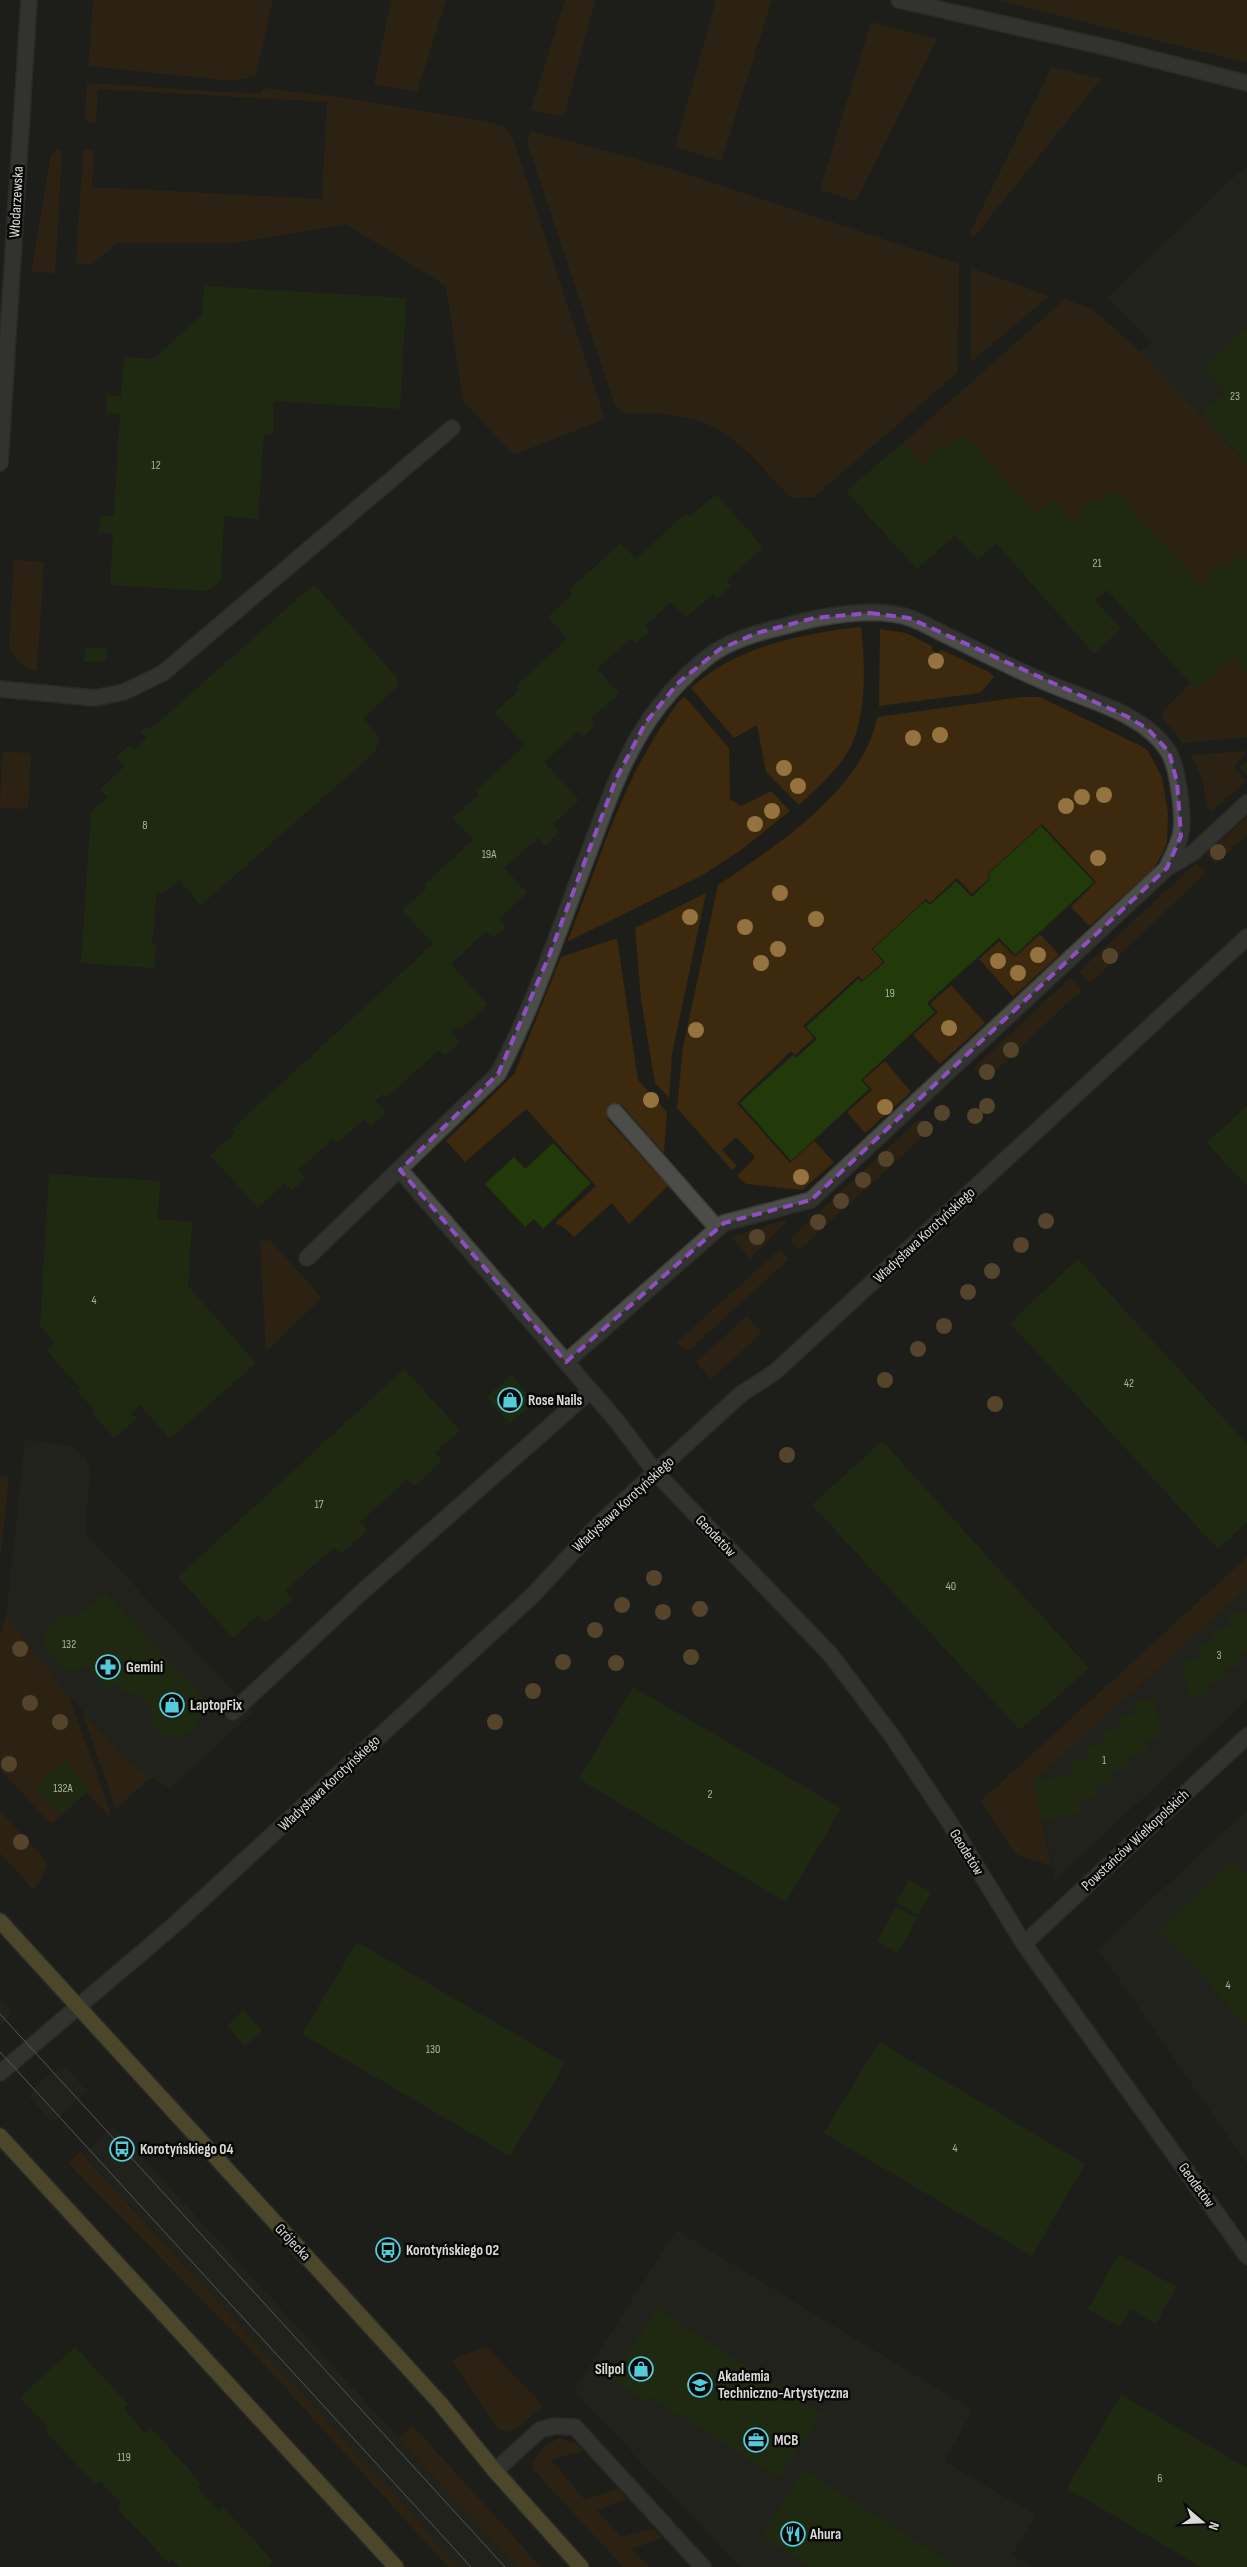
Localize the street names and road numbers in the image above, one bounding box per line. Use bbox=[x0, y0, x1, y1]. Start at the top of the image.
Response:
street label: Włodarzewska bbox=[5, 166, 28, 238]
street label: Władysława Korotyńskiego bbox=[869, 1183, 979, 1288]
street label: Władysława Korotyńskiego bbox=[568, 1452, 678, 1557]
street label: Geodetów bbox=[691, 1511, 741, 1562]
street label: Władysława Korotyńskiego bbox=[274, 1731, 384, 1836]
street label: Powstańców Wielkopolskich bbox=[1077, 1785, 1193, 1895]
street label: Geodetów bbox=[945, 1826, 988, 1879]
street label: Geodetów bbox=[1174, 2159, 1220, 2212]
street label: Grójecka bbox=[271, 2220, 315, 2265]

